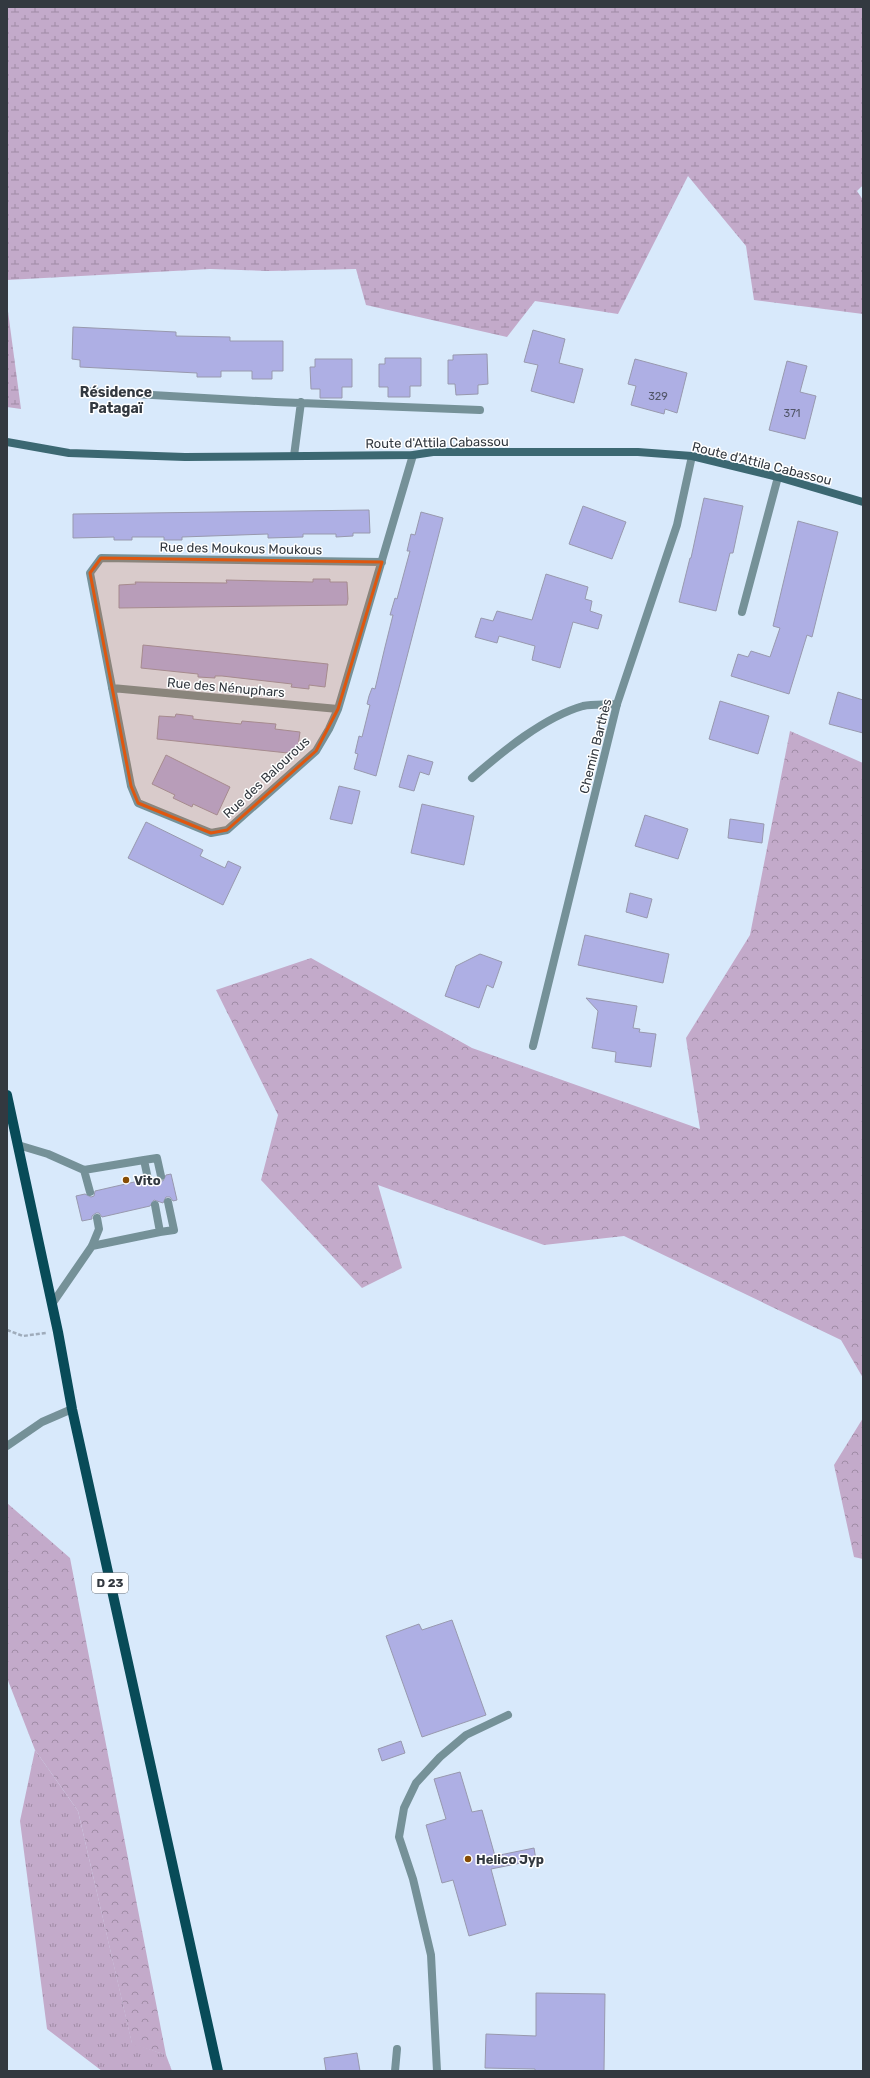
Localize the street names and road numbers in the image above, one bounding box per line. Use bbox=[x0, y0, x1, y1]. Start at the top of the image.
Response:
street label: Route d'Attila Cabassou bbox=[365, 434, 509, 451]
street label: Route d'Attila Cabassou bbox=[690, 439, 833, 488]
street label: Rue des Moukous Moukous bbox=[160, 540, 323, 557]
street label: Rue des Nénuphars bbox=[166, 675, 286, 700]
street label: Chemin Barthès bbox=[576, 697, 615, 795]
street label: Rue des Balourous bbox=[220, 733, 313, 821]
road number: D 23 bbox=[92, 1573, 128, 1593]

